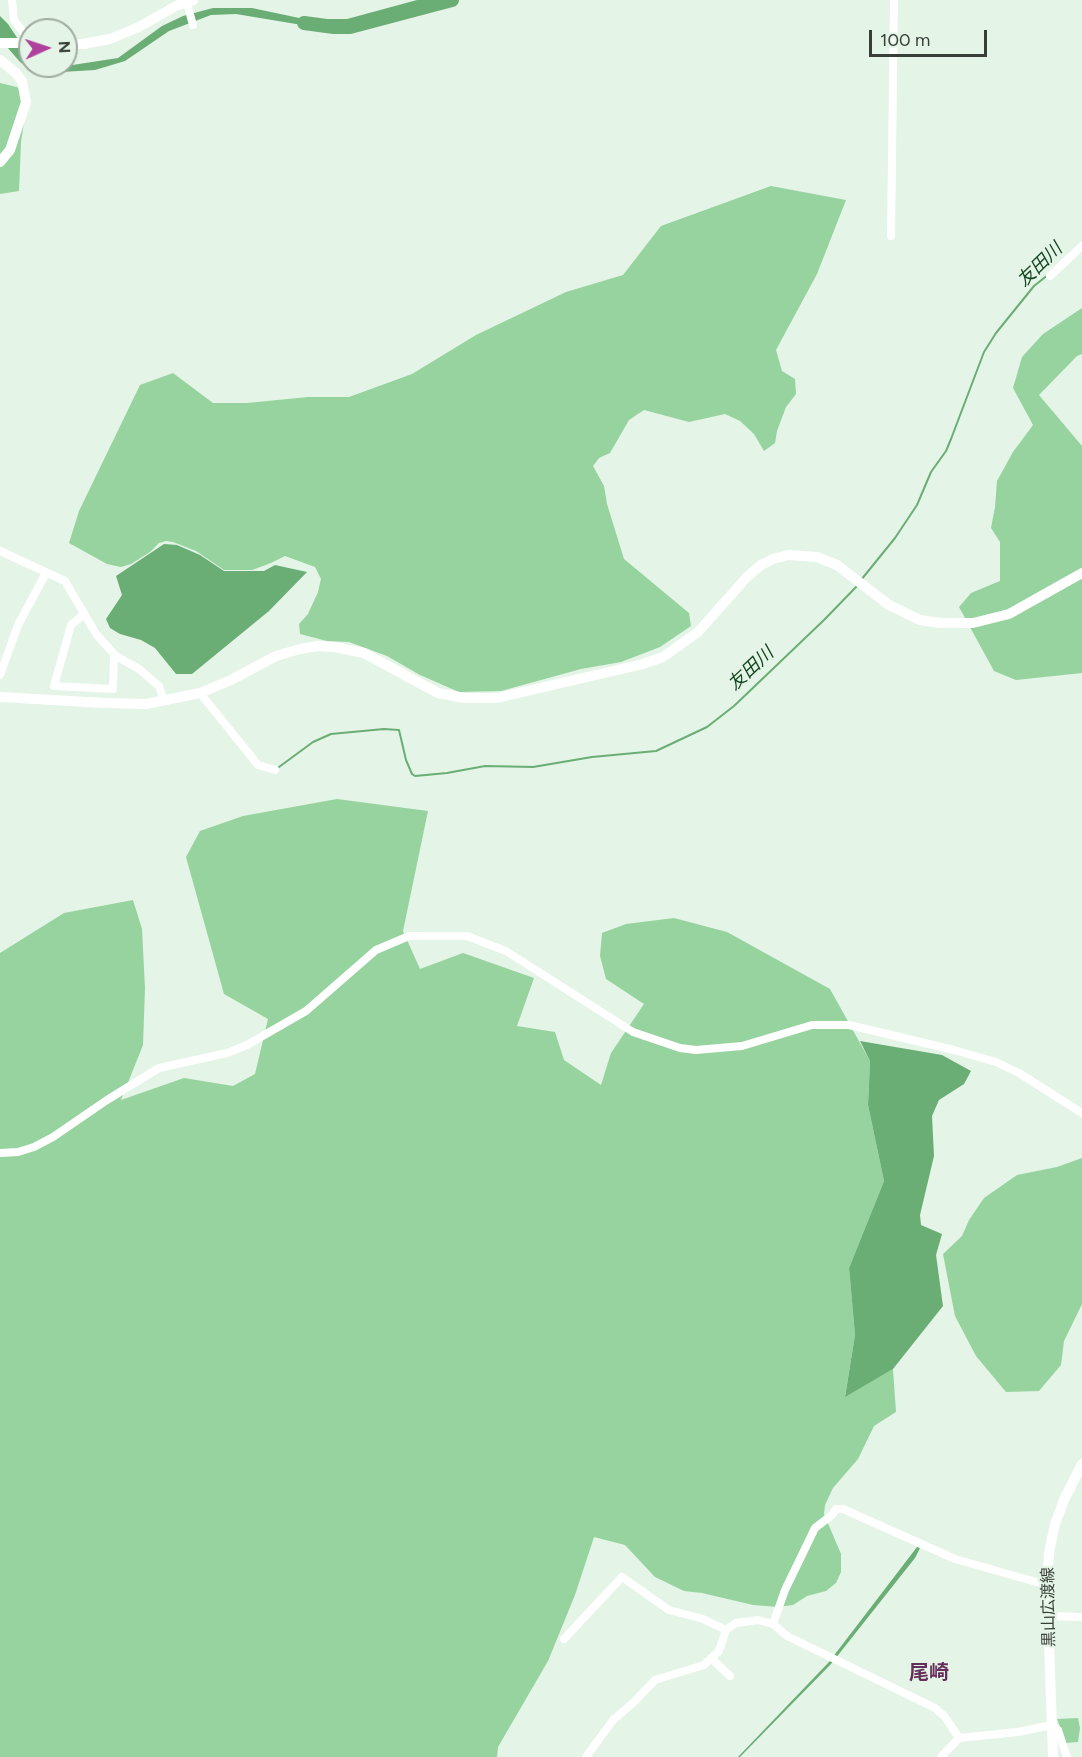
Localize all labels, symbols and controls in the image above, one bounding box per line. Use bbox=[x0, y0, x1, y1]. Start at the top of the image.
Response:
north arrow bbox=[18, 18, 78, 78]
scale bar bbox=[872, 18, 990, 56]
text: 100 m bbox=[880, 29, 930, 51]
text: N bbox=[55, 40, 74, 54]
water label: 友田川 bbox=[1013, 238, 1067, 292]
water label: 友田川 bbox=[724, 643, 778, 695]
street label: 黒山広渡線 bbox=[1039, 1567, 1059, 1647]
district label: 尾崎 bbox=[909, 1661, 949, 1685]

